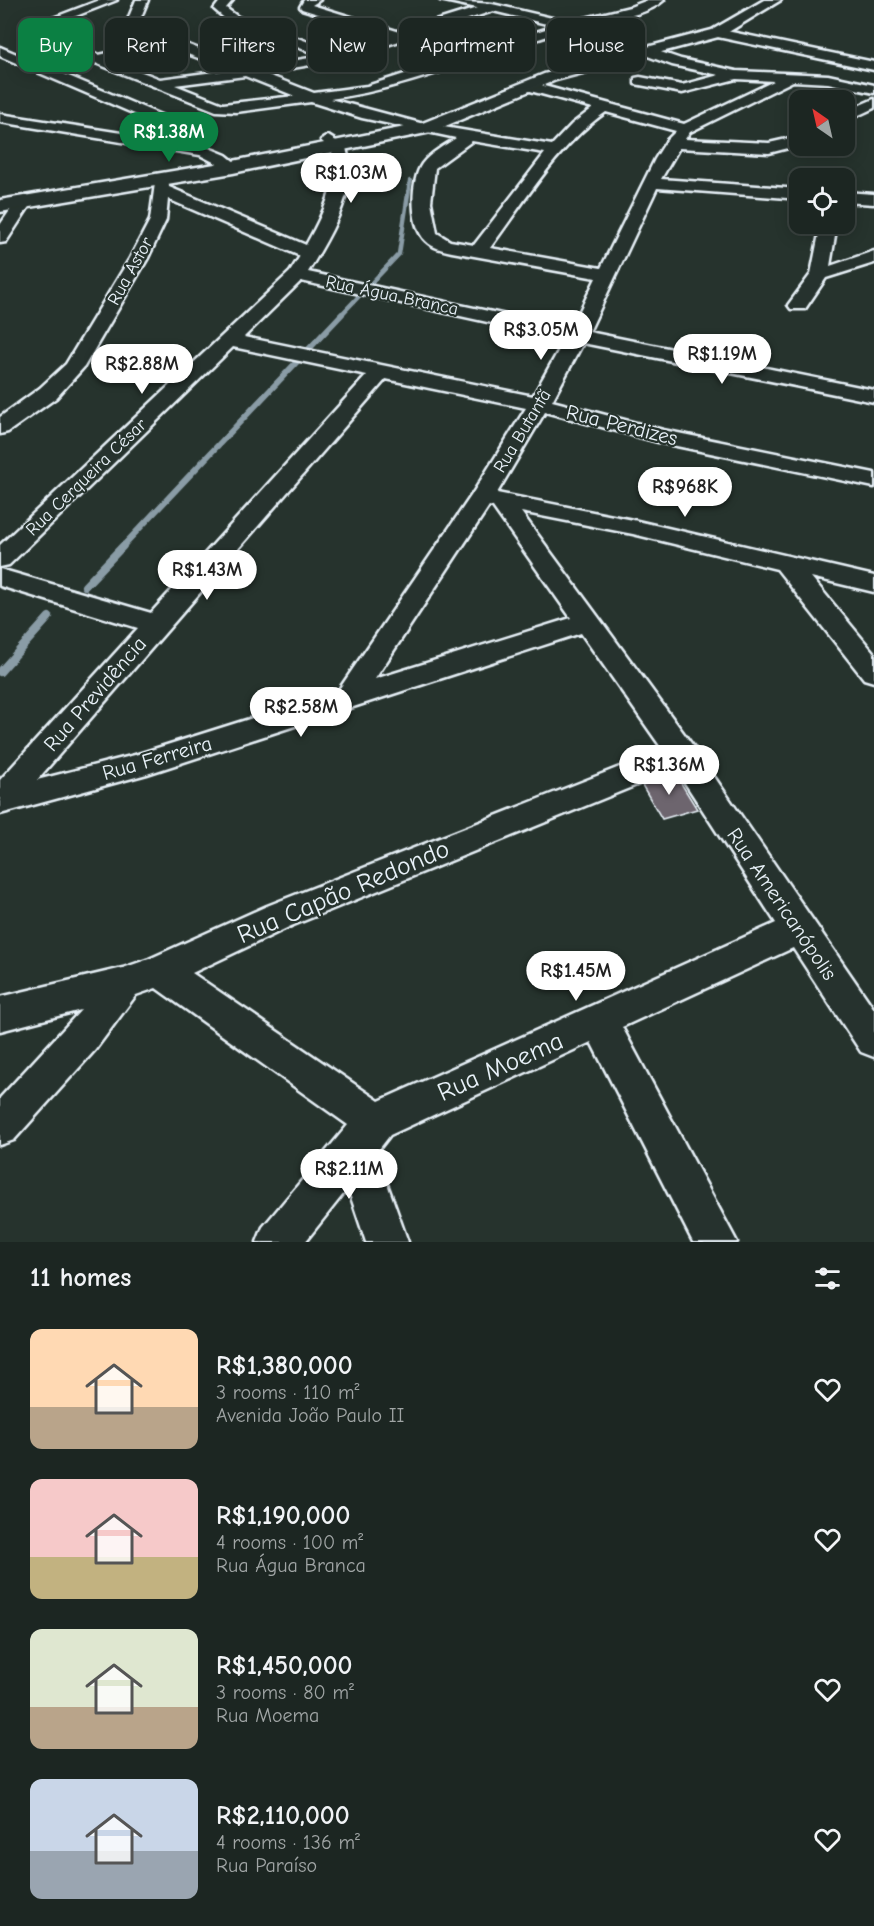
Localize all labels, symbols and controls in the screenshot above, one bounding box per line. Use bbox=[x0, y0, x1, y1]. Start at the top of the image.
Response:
chip: Buy bbox=[18, 18, 93, 72]
chip: Rent bbox=[105, 18, 188, 72]
chip: Filters bbox=[200, 18, 296, 72]
chip: New bbox=[308, 18, 387, 72]
chip: Apartment bbox=[399, 18, 535, 72]
chip: House bbox=[547, 18, 645, 72]
north arrow bbox=[789, 90, 855, 156]
map controls bbox=[789, 90, 855, 234]
pin: R$1.38M bbox=[114, 112, 224, 163]
text: R$1.38M bbox=[133, 120, 205, 143]
pin: R$1.03M bbox=[296, 153, 406, 204]
text: R$1.03M bbox=[315, 161, 387, 184]
button: locate bbox=[789, 168, 855, 234]
street label: Rua Astor bbox=[103, 233, 158, 309]
street label: Rua Água Branca bbox=[324, 270, 460, 320]
pin: R$3.05M bbox=[486, 310, 596, 361]
text: R$3.05M bbox=[503, 318, 579, 341]
pin: R$1.19M bbox=[667, 334, 777, 385]
text: R$1.19M bbox=[687, 342, 757, 365]
pin: R$2.88M bbox=[87, 344, 197, 395]
text: R$2.88M bbox=[105, 352, 179, 375]
street label: Rua Butantã bbox=[489, 386, 555, 477]
street label: Rua Perdizes bbox=[564, 400, 680, 450]
street label: Rua Cerqueira César bbox=[22, 414, 152, 540]
pin: R$968K bbox=[636, 467, 734, 518]
text: R$968K bbox=[652, 475, 718, 498]
pin: R$1.43M bbox=[152, 550, 262, 601]
text: R$1.43M bbox=[172, 558, 242, 581]
street label: Rua Previdência bbox=[39, 632, 151, 756]
pin: R$2.58M bbox=[246, 687, 356, 738]
text: R$2.58M bbox=[264, 695, 338, 718]
street label: Rua Ferreira bbox=[99, 731, 215, 785]
pin: R$1.36M bbox=[614, 745, 724, 796]
text: R$1.36M bbox=[633, 753, 705, 776]
street label: Rua Americanópolis bbox=[722, 823, 842, 985]
street label: Rua Capão Redondo bbox=[233, 834, 454, 950]
pin: R$1.45M bbox=[521, 951, 631, 1002]
text: R$1.45M bbox=[540, 959, 612, 982]
street label: Rua Moema bbox=[433, 1026, 568, 1108]
pin: R$2.11M bbox=[294, 1149, 404, 1200]
text: R$2.11M bbox=[314, 1157, 384, 1180]
icon: filters bbox=[811, 1262, 844, 1295]
text: 11 homes bbox=[30, 1263, 131, 1293]
text: R$1,380,000 bbox=[216, 1351, 353, 1381]
icon: home bbox=[78, 1353, 150, 1425]
icon: heart bbox=[811, 1373, 844, 1406]
text: 3 rooms · 110 m² bbox=[216, 1381, 360, 1404]
text: Avenida João Paulo II bbox=[216, 1404, 404, 1427]
text: R$1,190,000 bbox=[216, 1501, 350, 1531]
icon: home bbox=[78, 1503, 150, 1575]
icon: heart bbox=[811, 1523, 844, 1556]
text: 4 rooms · 100 m² bbox=[216, 1531, 363, 1554]
text: Rua Água Branca bbox=[216, 1554, 366, 1577]
text: R$1,450,000 bbox=[216, 1651, 352, 1681]
icon: home bbox=[78, 1653, 150, 1725]
icon: heart bbox=[811, 1673, 844, 1706]
text: 3 rooms · 80 m² bbox=[216, 1681, 354, 1704]
text: Rua Moema bbox=[216, 1704, 319, 1727]
text: R$2,110,000 bbox=[216, 1801, 350, 1831]
icon: home bbox=[78, 1803, 150, 1875]
icon: heart bbox=[811, 1823, 844, 1856]
text: 4 rooms · 136 m² bbox=[216, 1831, 360, 1854]
text: Rua Paraíso bbox=[216, 1854, 317, 1877]

